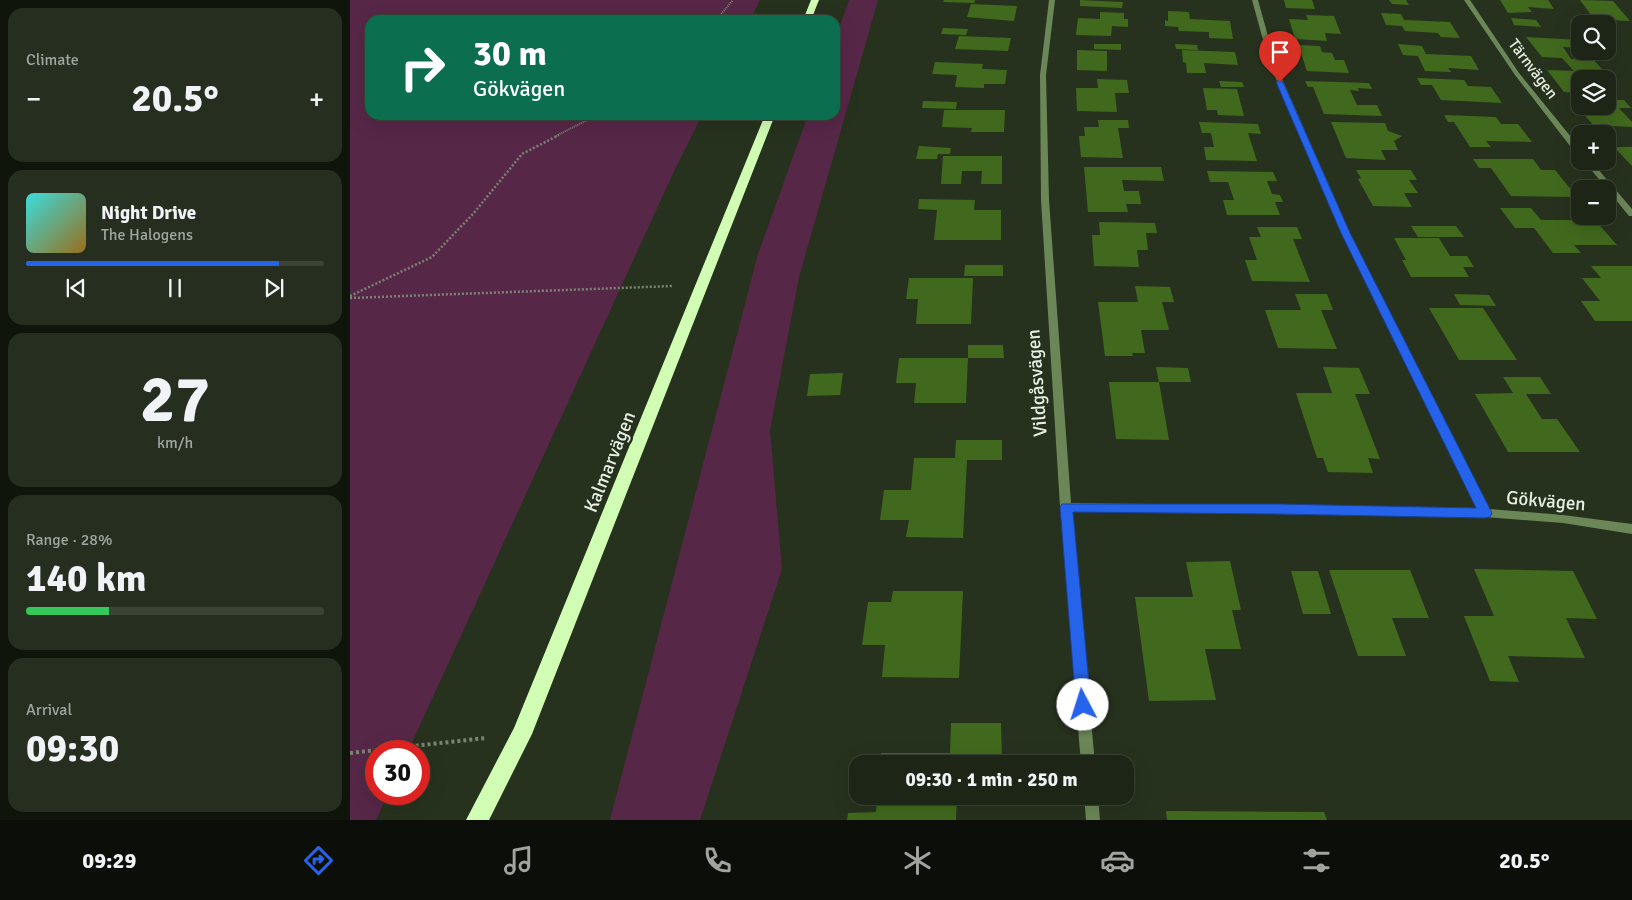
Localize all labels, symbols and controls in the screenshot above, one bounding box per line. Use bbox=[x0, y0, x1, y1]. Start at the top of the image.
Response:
map controls bbox=[1571, 15, 1616, 225]
button: search bbox=[1571, 15, 1616, 60]
pin bbox=[1259, 31, 1301, 82]
text: 30 m bbox=[473, 32, 547, 75]
icon: right bbox=[390, 35, 455, 100]
street label: Tärnvägen bbox=[1504, 35, 1562, 103]
icon: arrive bbox=[1266, 38, 1294, 66]
text: Climate bbox=[26, 50, 79, 70]
button: layers bbox=[1571, 70, 1616, 115]
text: 20.5° bbox=[131, 75, 219, 122]
text: Gökvägen bbox=[473, 75, 565, 102]
text: − bbox=[26, 82, 41, 116]
text: + bbox=[309, 82, 324, 116]
button: + bbox=[1571, 125, 1616, 170]
button: − bbox=[1571, 180, 1616, 225]
text: Night Drive bbox=[101, 201, 196, 225]
text: The Halogens bbox=[101, 225, 193, 245]
icon: previous bbox=[62, 274, 90, 302]
icon: pause bbox=[161, 274, 189, 302]
icon: next bbox=[260, 274, 288, 302]
street label: Vildgåsvägen bbox=[1021, 328, 1053, 438]
text: 27 bbox=[140, 360, 210, 440]
street label: Kalmarvägen bbox=[579, 408, 641, 516]
text: km/h bbox=[157, 433, 193, 453]
street label: Gökvägen bbox=[1505, 486, 1587, 516]
text: Range · 28% bbox=[26, 530, 112, 550]
text: 140 km bbox=[26, 555, 147, 602]
position arrow bbox=[1056, 678, 1108, 730]
text: Arrival bbox=[26, 700, 72, 720]
text: 09:30 bbox=[26, 725, 119, 772]
speed limit sign: 30 bbox=[365, 740, 430, 805]
text: 09:30 · 1 min · 250 m bbox=[905, 768, 1078, 792]
icon: directions bbox=[301, 843, 336, 878]
icon: music bbox=[501, 843, 536, 878]
icon: phone bbox=[700, 843, 735, 878]
icon: climate bbox=[900, 843, 935, 878]
icon: car bbox=[1100, 843, 1135, 878]
icon: filters bbox=[1299, 843, 1334, 878]
text: 09:29 bbox=[82, 847, 136, 874]
text: 20.5° bbox=[1499, 847, 1550, 874]

